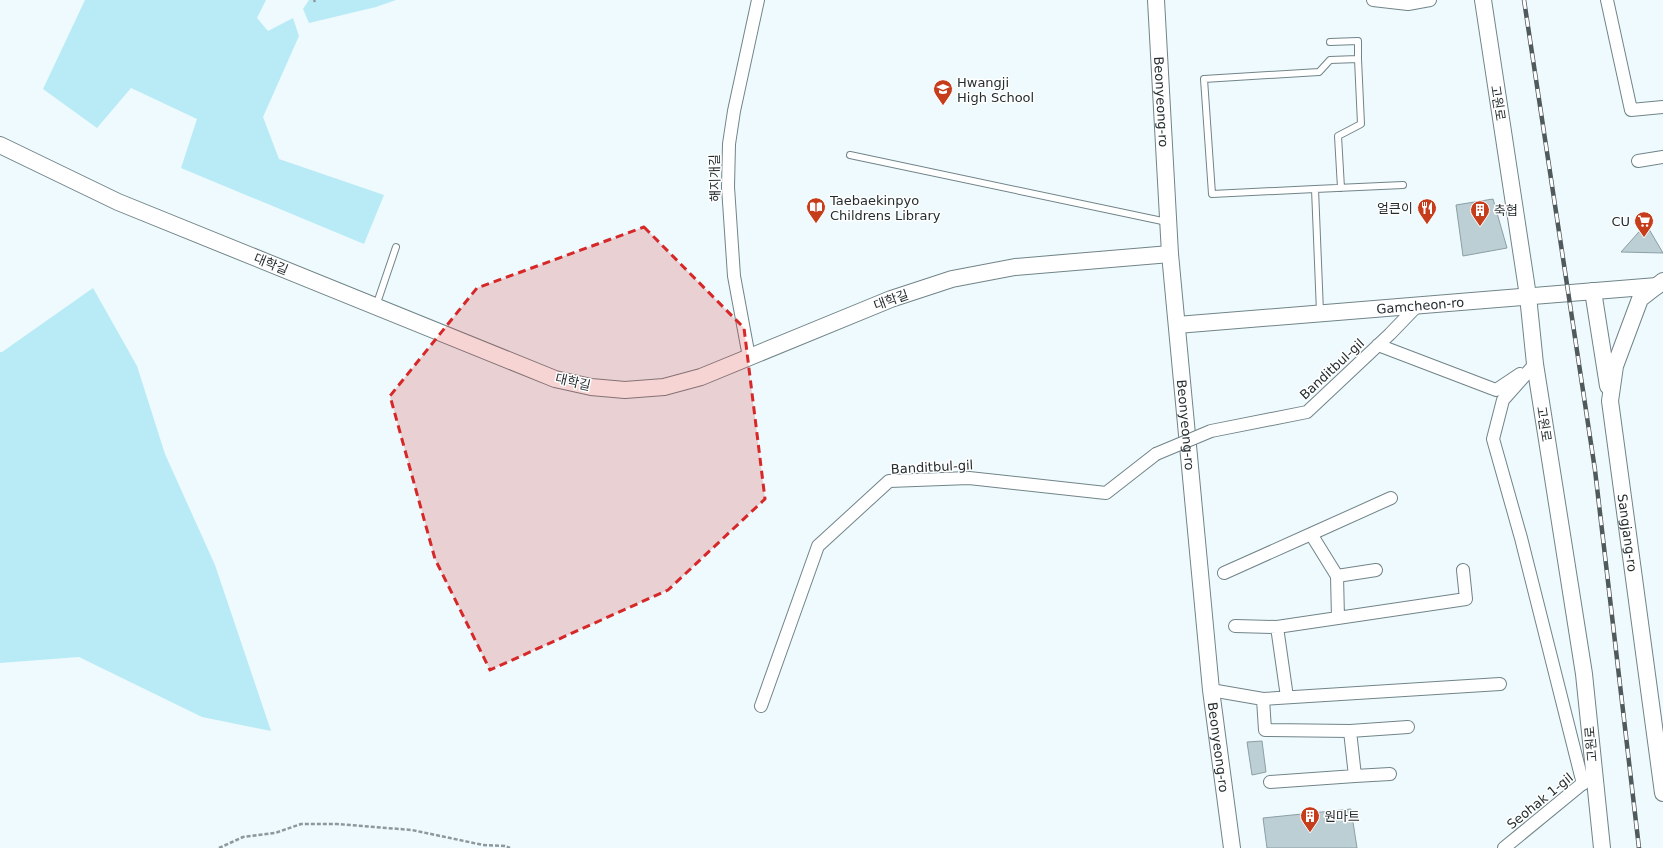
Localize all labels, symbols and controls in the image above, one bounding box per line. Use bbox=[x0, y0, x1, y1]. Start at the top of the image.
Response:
street label: Beonyeong-ro bbox=[1152, 56, 1172, 148]
place label: Hwangji High School bbox=[957, 75, 1034, 105]
school or university icon: Hwangji High School bbox=[932, 78, 954, 106]
street label: 고원로 bbox=[1488, 84, 1508, 122]
street label: 해지개길 bbox=[707, 154, 723, 202]
place label: Taebaekinpyo Childrens Library bbox=[829, 193, 941, 223]
library icon: Taebaekinpyo Childrens Library bbox=[805, 196, 827, 224]
restaurant icon: 얼큰이 bbox=[1416, 197, 1438, 225]
building icon: 축협 bbox=[1469, 199, 1491, 227]
place label: 얼큰이 bbox=[1377, 201, 1413, 216]
place label: 축협 bbox=[1494, 203, 1518, 218]
supermarket icon: CU bbox=[1633, 210, 1655, 238]
place label: CU bbox=[1611, 214, 1630, 229]
street label: 대학길 bbox=[252, 250, 290, 278]
street label: 대학길 bbox=[872, 287, 910, 313]
street label: Gamcheon-ro bbox=[1376, 294, 1465, 316]
street label: Banditbul-gil bbox=[1297, 335, 1367, 403]
street label: 대학길 bbox=[554, 371, 592, 393]
street label: Beonyeong-ro bbox=[1174, 379, 1198, 471]
street label: 고원로 bbox=[1534, 405, 1554, 443]
street label: Banditbul-gil bbox=[890, 457, 974, 477]
street label: Sangjang-ro bbox=[1615, 493, 1641, 573]
street label: Beonyeong-ro bbox=[1205, 701, 1232, 793]
street label: 고원로 bbox=[1582, 725, 1600, 763]
street label: Seohak 1-gil bbox=[1504, 770, 1576, 832]
building icon: 원마트 bbox=[1299, 805, 1321, 833]
place label: 원마트 bbox=[1324, 809, 1360, 824]

